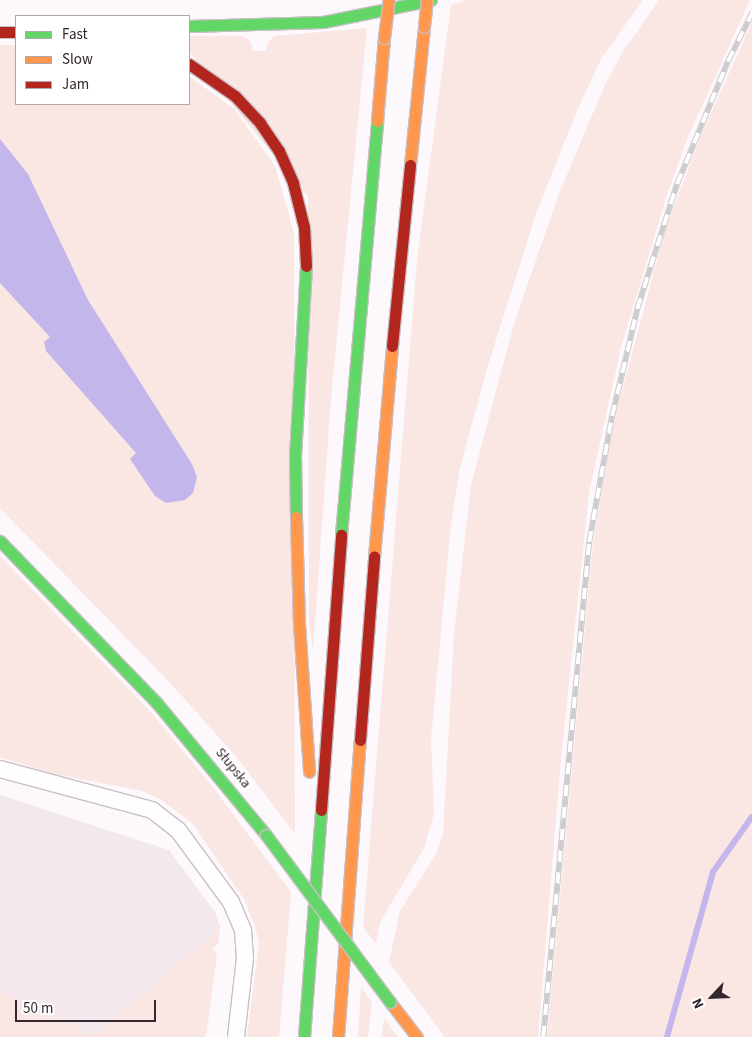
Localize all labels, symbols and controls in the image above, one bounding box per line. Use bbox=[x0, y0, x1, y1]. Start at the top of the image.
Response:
legend bbox=[15, 15, 190, 105]
text: Fast bbox=[62, 24, 88, 45]
text: Slow bbox=[62, 49, 93, 70]
text: Jam bbox=[62, 74, 89, 95]
street label: Słupska bbox=[212, 745, 254, 791]
north arrow bbox=[687, 972, 737, 1022]
scale bar bbox=[18, 990, 159, 1022]
text: N bbox=[687, 995, 709, 1012]
text: 50 m bbox=[23, 998, 53, 1019]

